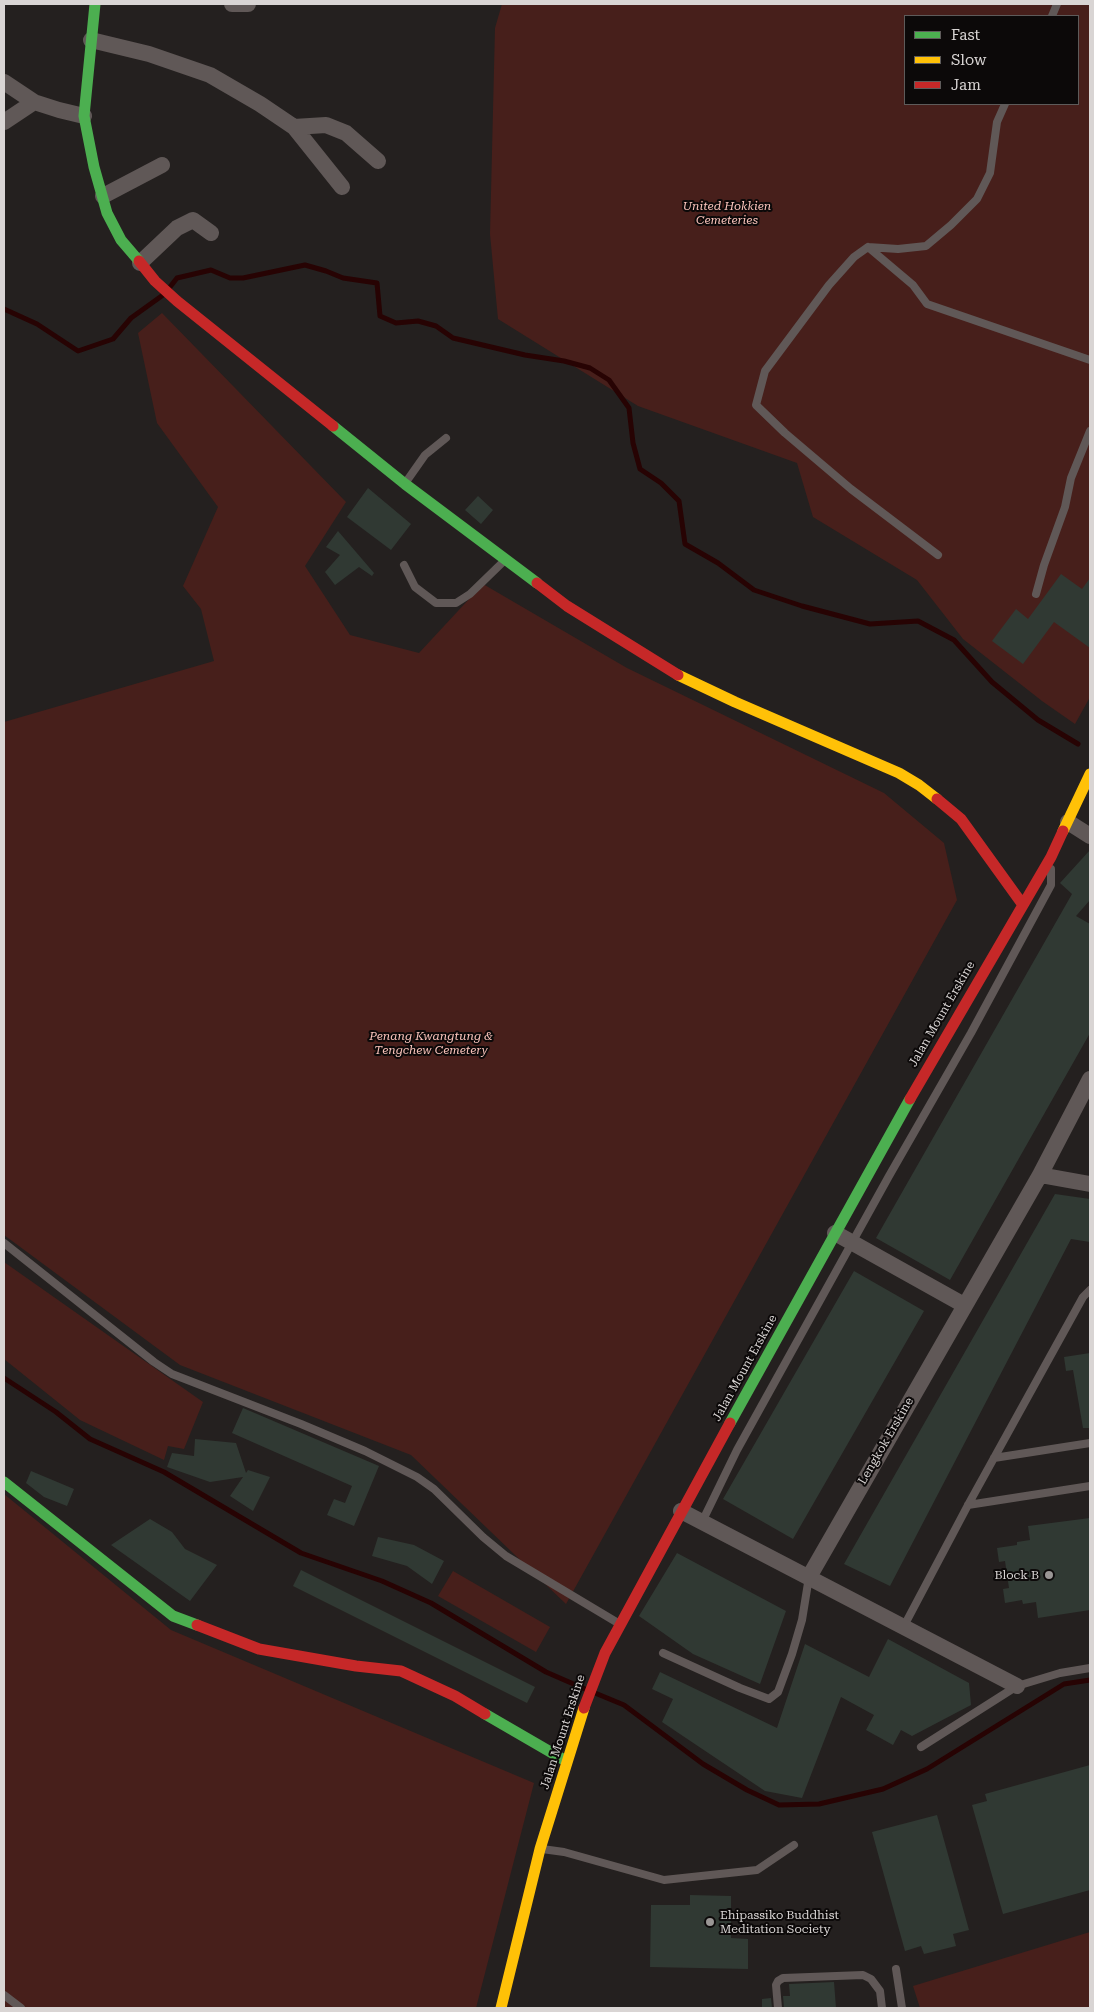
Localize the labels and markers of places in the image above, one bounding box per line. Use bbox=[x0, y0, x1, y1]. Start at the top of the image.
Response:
place label: Block B bbox=[995, 1568, 1039, 1582]
marker: Block B bbox=[1043, 1569, 1055, 1581]
place label: Ehipassiko Buddhist Meditation Society bbox=[720, 1908, 839, 1936]
marker: Ehipassiko Buddhist Meditation Society bbox=[704, 1916, 716, 1928]

